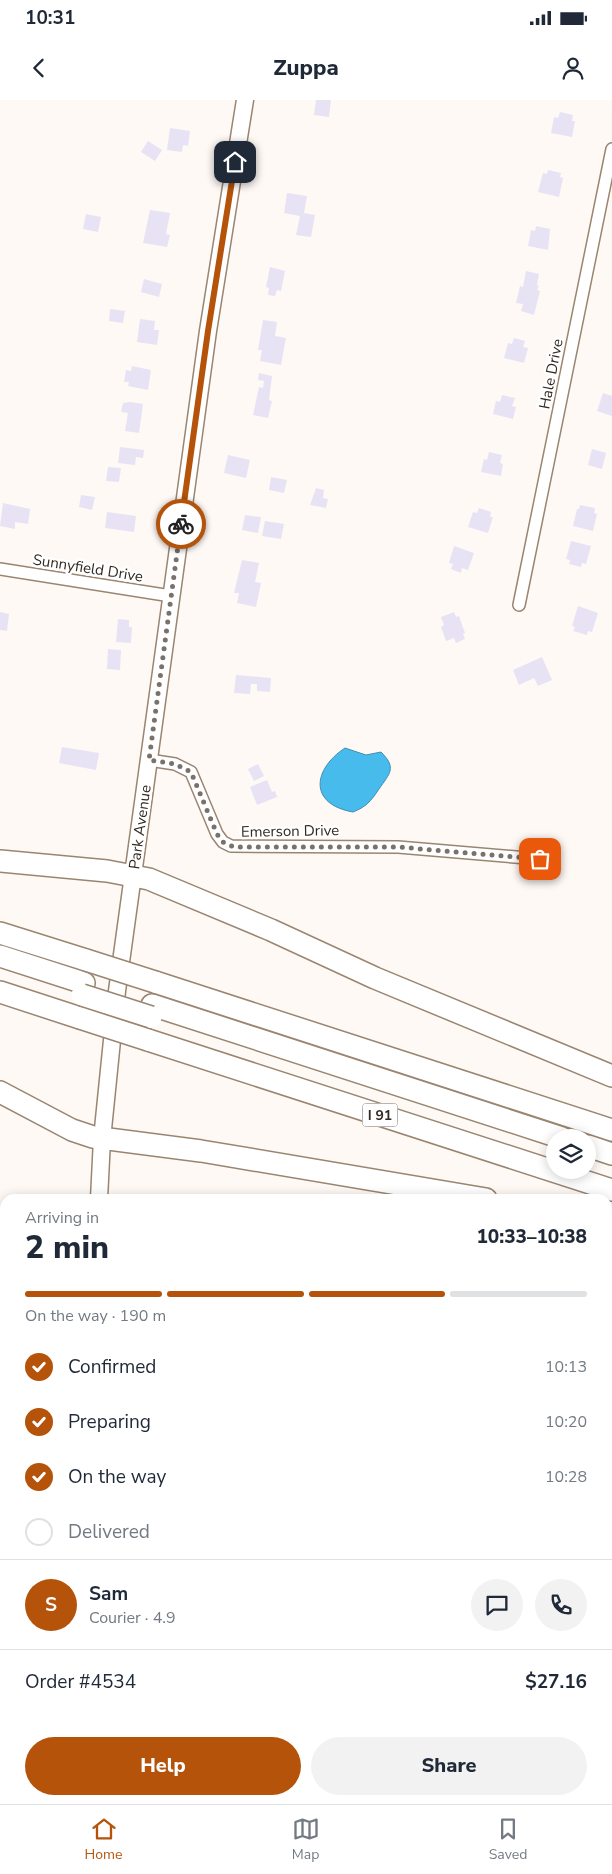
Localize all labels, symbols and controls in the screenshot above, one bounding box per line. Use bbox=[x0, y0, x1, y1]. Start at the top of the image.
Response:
text: 10:31 bbox=[25, 5, 75, 31]
text: Zuppa bbox=[273, 53, 339, 83]
icon: back bbox=[25, 54, 53, 82]
icon: person bbox=[559, 54, 587, 82]
pin bbox=[214, 141, 256, 183]
icon: home bbox=[221, 148, 249, 176]
street label: Hale Drive bbox=[534, 337, 568, 411]
courier bbox=[156, 499, 206, 549]
icon: bike bbox=[167, 510, 195, 538]
street label: Sunnyfield Drive bbox=[31, 549, 145, 587]
street label: Park Avenue bbox=[124, 784, 156, 870]
street label: Emerson Drive bbox=[241, 820, 339, 842]
pin bbox=[519, 838, 561, 880]
icon: bag bbox=[526, 845, 554, 873]
road number: I 91 bbox=[362, 1104, 398, 1126]
map controls bbox=[546, 1129, 596, 1179]
button: layers bbox=[546, 1129, 596, 1179]
text: Arriving in bbox=[25, 1207, 99, 1229]
text: 10:33–10:38 bbox=[476, 1224, 587, 1250]
text: 2 min bbox=[25, 1226, 109, 1269]
text: On the way · 190 m bbox=[25, 1305, 166, 1327]
icon: check bbox=[25, 1353, 53, 1381]
text: Confirmed bbox=[68, 1354, 156, 1380]
text: 10:13 bbox=[545, 1356, 587, 1378]
icon: check bbox=[25, 1408, 53, 1436]
text: Preparing bbox=[68, 1409, 151, 1435]
text: 10:20 bbox=[545, 1411, 587, 1433]
icon: check bbox=[25, 1463, 53, 1491]
text: On the way bbox=[68, 1464, 166, 1490]
text: 10:28 bbox=[545, 1466, 587, 1488]
text: Delivered bbox=[68, 1519, 150, 1545]
button: chat bbox=[471, 1579, 523, 1631]
button: phone bbox=[535, 1579, 587, 1631]
text: Sam bbox=[89, 1581, 128, 1607]
text: S bbox=[45, 1592, 57, 1618]
text: Courier · 4.9 bbox=[89, 1607, 175, 1629]
text: Order #4534 bbox=[25, 1669, 136, 1695]
text: $27.16 bbox=[525, 1669, 587, 1695]
button: Help bbox=[25, 1737, 301, 1795]
button: Share bbox=[311, 1737, 587, 1795]
tab: Home bbox=[85, 1815, 122, 1864]
tab: Map bbox=[292, 1815, 320, 1864]
tab: Saved bbox=[489, 1815, 527, 1864]

